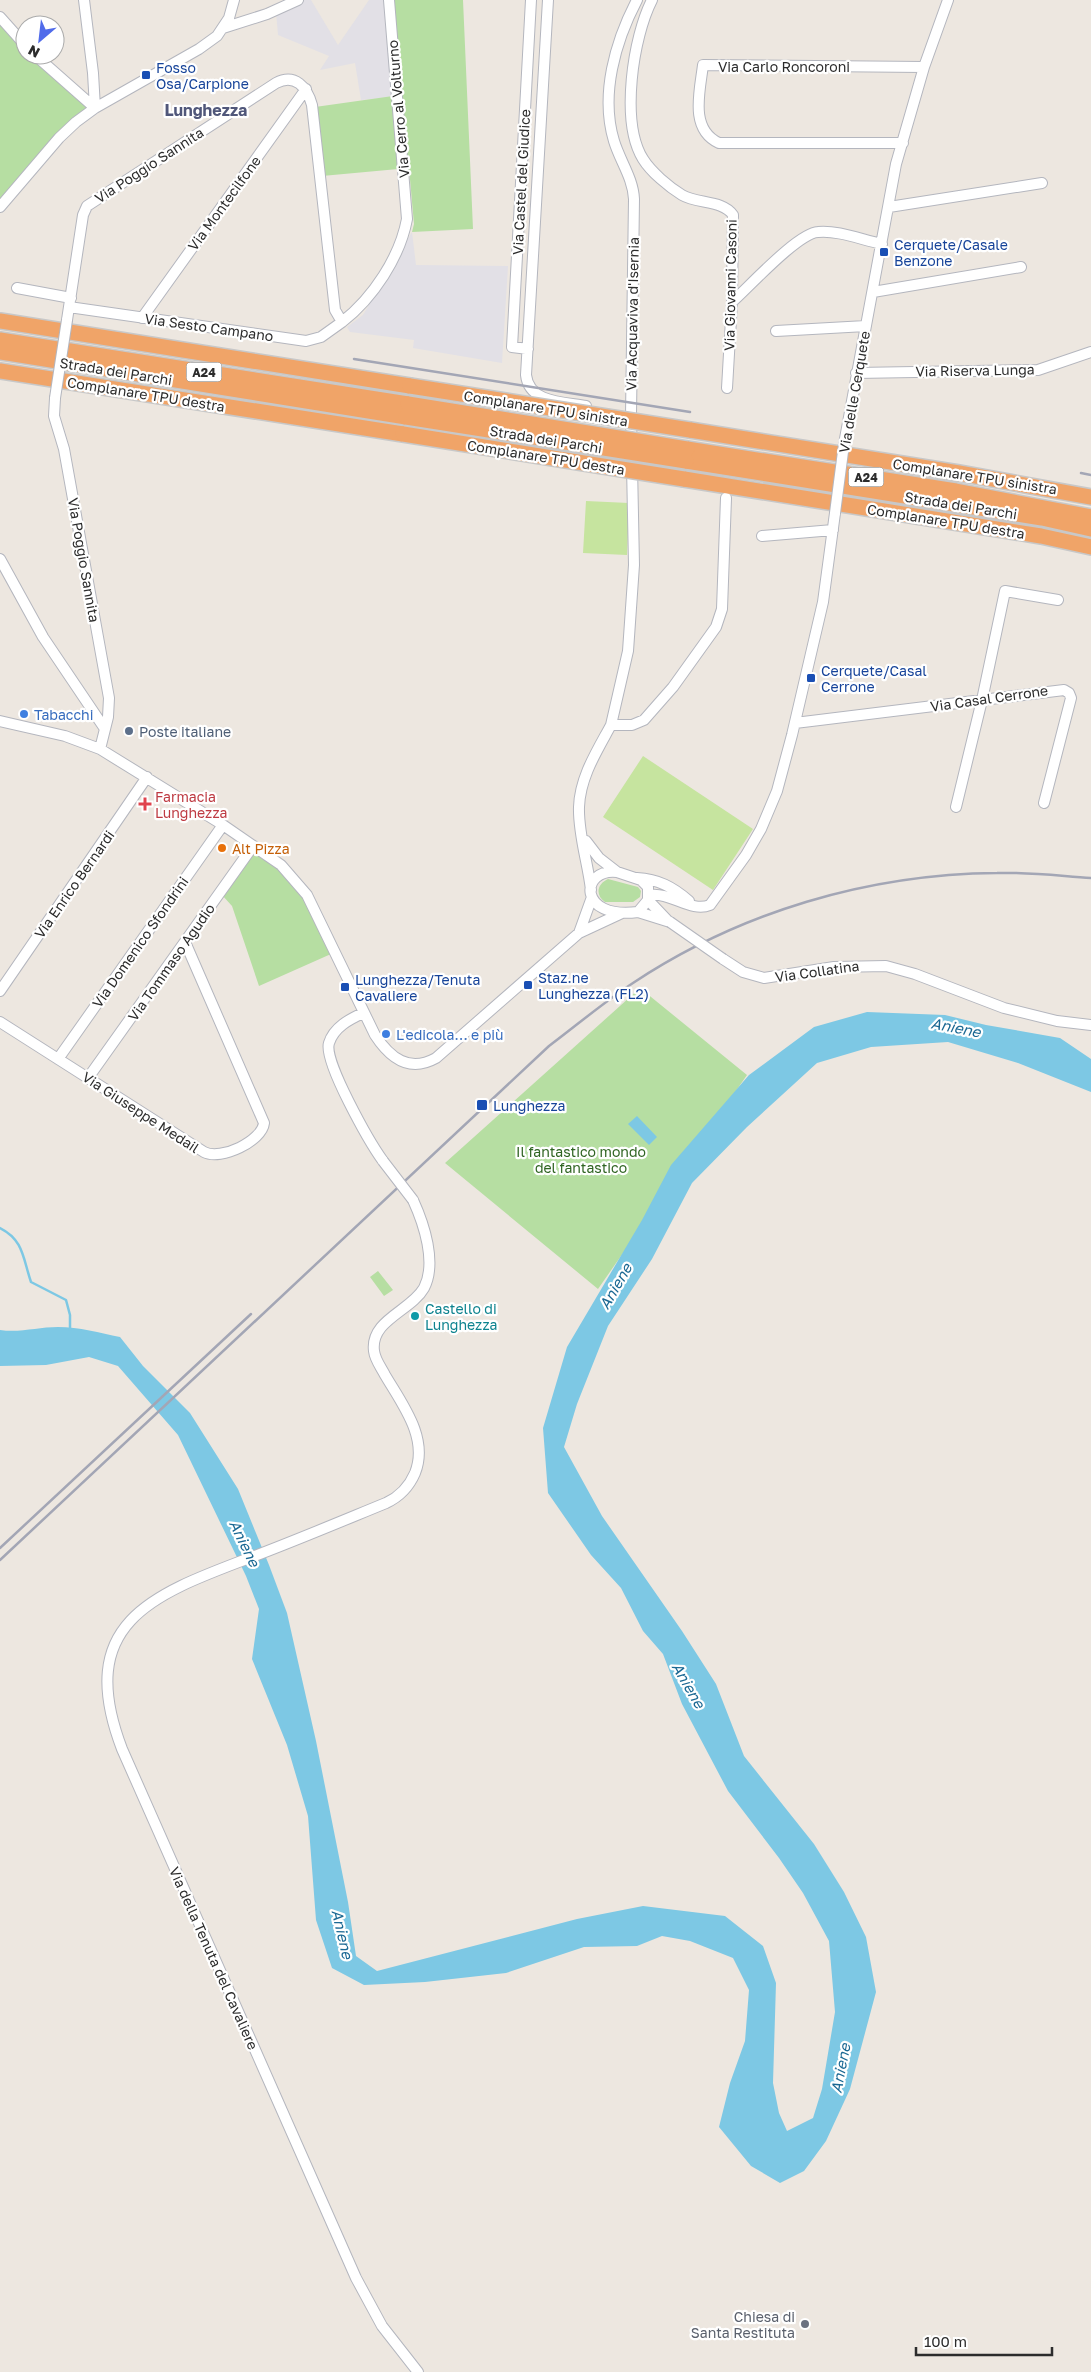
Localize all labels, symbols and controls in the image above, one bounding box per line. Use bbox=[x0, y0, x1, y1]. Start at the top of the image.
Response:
north arrow bbox=[15, 15, 65, 65]
street label: Via Cerro al Volturno bbox=[383, 39, 413, 179]
text: N bbox=[25, 42, 42, 62]
street label: Via Carlo Roncoroni bbox=[718, 58, 850, 75]
place label: Fosso Osa/Carpione bbox=[156, 59, 249, 92]
marker: Fosso Osa/Carpione bbox=[140, 69, 152, 81]
district label: Lunghezza bbox=[165, 100, 247, 120]
street label: Via Castel del Giudice bbox=[509, 109, 533, 255]
street label: Via Poggio Sannita bbox=[91, 124, 207, 206]
street label: Via Montecilfone bbox=[184, 152, 264, 254]
street label: Via Giovanni Casoni bbox=[720, 219, 740, 351]
place label: Cerquete/Casale Benzone bbox=[894, 236, 1008, 269]
street label: Via Acquaviva d'Isernia bbox=[622, 237, 642, 391]
marker: Cerquete/Casale Benzone bbox=[878, 246, 890, 258]
street label: Via Sesto Campano bbox=[143, 310, 275, 344]
street label: Via delle Cerquete bbox=[835, 330, 873, 454]
street label: Strada dei Parchi bbox=[58, 354, 174, 388]
street label: Via Riserva Lunga bbox=[915, 360, 1035, 380]
road number: A24 bbox=[186, 362, 222, 382]
street label: Complanare TPU destra bbox=[66, 373, 226, 415]
street label: Complanare TPU sinistra bbox=[463, 387, 629, 429]
street label: Strada dei Parchi bbox=[488, 422, 604, 456]
street label: Complanare TPU destra bbox=[466, 436, 626, 478]
street label: Complanare TPU sinistra bbox=[892, 455, 1058, 497]
road number: A24 bbox=[848, 468, 884, 487]
street label: Strada dei Parchi bbox=[903, 488, 1019, 522]
street label: Via Poggio Sannita bbox=[65, 496, 103, 624]
street label: Complanare TPU destra bbox=[866, 500, 1026, 542]
place label: Cerquete/Casal Cerrone bbox=[821, 662, 927, 695]
marker: Cerquete/Casal Cerrone bbox=[805, 672, 817, 684]
street label: Via Casal Cerrone bbox=[929, 681, 1049, 715]
place label: Tabacchi bbox=[34, 706, 93, 723]
marker: Tabacchi bbox=[18, 708, 30, 720]
place label: Poste italiane bbox=[139, 723, 231, 740]
marker: Poste italiane bbox=[123, 725, 135, 737]
place label: Farmacia Lunghezza bbox=[155, 788, 227, 821]
marker: Farmacia Lunghezza bbox=[139, 798, 151, 810]
street label: Via Enrico Bernardi bbox=[30, 827, 118, 941]
place label: Alt Pizza bbox=[232, 840, 290, 857]
marker: Alt Pizza bbox=[216, 842, 228, 854]
street label: Via Domenico Sfondrini bbox=[88, 873, 192, 1011]
street label: Via Tommaso Agudio bbox=[124, 900, 218, 1024]
street label: Via Collatina bbox=[774, 957, 860, 985]
place label: Staz.ne Lunghezza (FL2) bbox=[538, 969, 649, 1002]
place label: Lunghezza/Tenuta Cavaliere bbox=[355, 971, 480, 1004]
marker: Staz.ne Lunghezza (FL2) bbox=[522, 979, 534, 991]
marker: Lunghezza/Tenuta Cavaliere bbox=[339, 981, 351, 993]
water label: Aniene bbox=[930, 1013, 983, 1041]
place label: L'edicola… e più bbox=[396, 1026, 504, 1043]
marker: L'edicola… e più bbox=[380, 1028, 392, 1040]
street label: Via Giuseppe Medail bbox=[79, 1068, 203, 1156]
place label: Lunghezza bbox=[493, 1097, 565, 1114]
marker: Lunghezza bbox=[475, 1098, 489, 1112]
park label: Il fantastico mondo del fantastico bbox=[516, 1143, 646, 1176]
water label: Aniene bbox=[595, 1259, 636, 1312]
place label: Castello di Lunghezza bbox=[425, 1300, 497, 1333]
marker: Castello di Lunghezza bbox=[409, 1310, 421, 1322]
water label: Aniene bbox=[226, 1517, 265, 1571]
water label: Aniene bbox=[669, 1659, 710, 1712]
street label: Via della Tenuta del Cavaliere bbox=[166, 1864, 262, 2052]
water label: Aniene bbox=[329, 1908, 358, 1962]
water label: Aniene bbox=[826, 2041, 854, 2094]
place label: Chiesa di Santa Restituta bbox=[691, 2308, 795, 2341]
marker: Chiesa di Santa Restituta bbox=[799, 2318, 811, 2330]
scale bar bbox=[916, 2324, 1052, 2356]
text: 100 m bbox=[924, 2332, 967, 2350]

